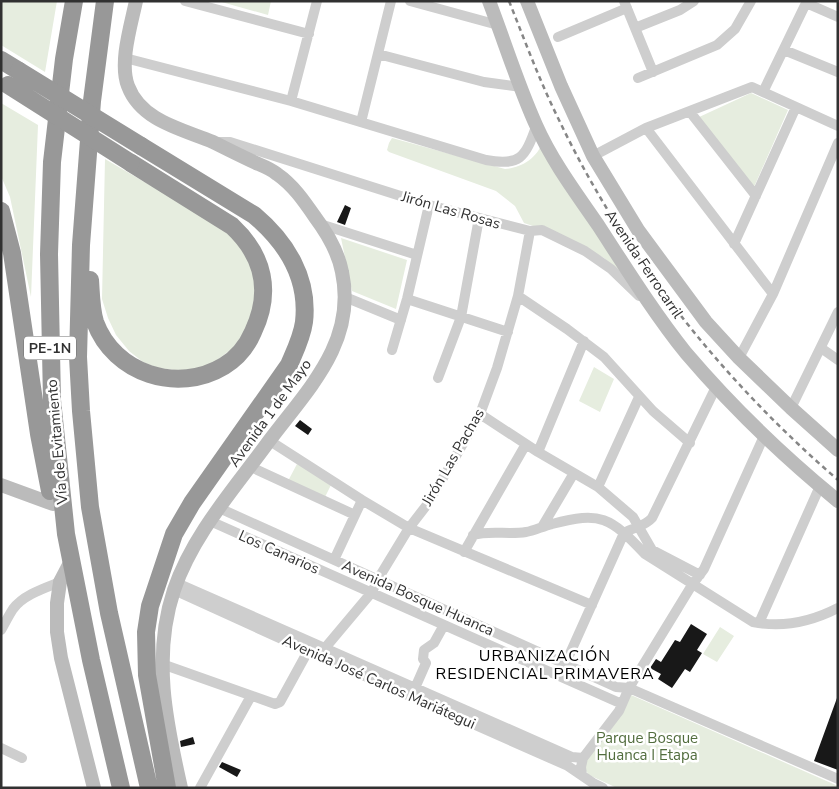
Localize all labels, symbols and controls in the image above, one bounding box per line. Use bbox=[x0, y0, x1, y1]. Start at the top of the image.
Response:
street label: Jirón Las Rosas bbox=[398, 186, 503, 234]
street label: Avenida Ferrocarril bbox=[600, 206, 688, 323]
road number: PE-1N bbox=[24, 336, 76, 359]
street label: Avenida 1 de Mayo bbox=[224, 355, 316, 471]
street label: Vía de Evitamiento bbox=[42, 379, 73, 506]
street label: Jirón Las Pachas bbox=[417, 405, 489, 510]
street label: Los Canarios bbox=[236, 525, 322, 579]
street label: Avenida Bosque Huanca bbox=[339, 555, 497, 641]
street label: Avenida José Carlos Mariátegui bbox=[279, 630, 479, 734]
district label: URBANIZACIÓN RESIDENCIAL PRIMAVERA bbox=[435, 645, 655, 685]
park label: Parque Bosque Huanca I Etapa bbox=[596, 728, 698, 765]

